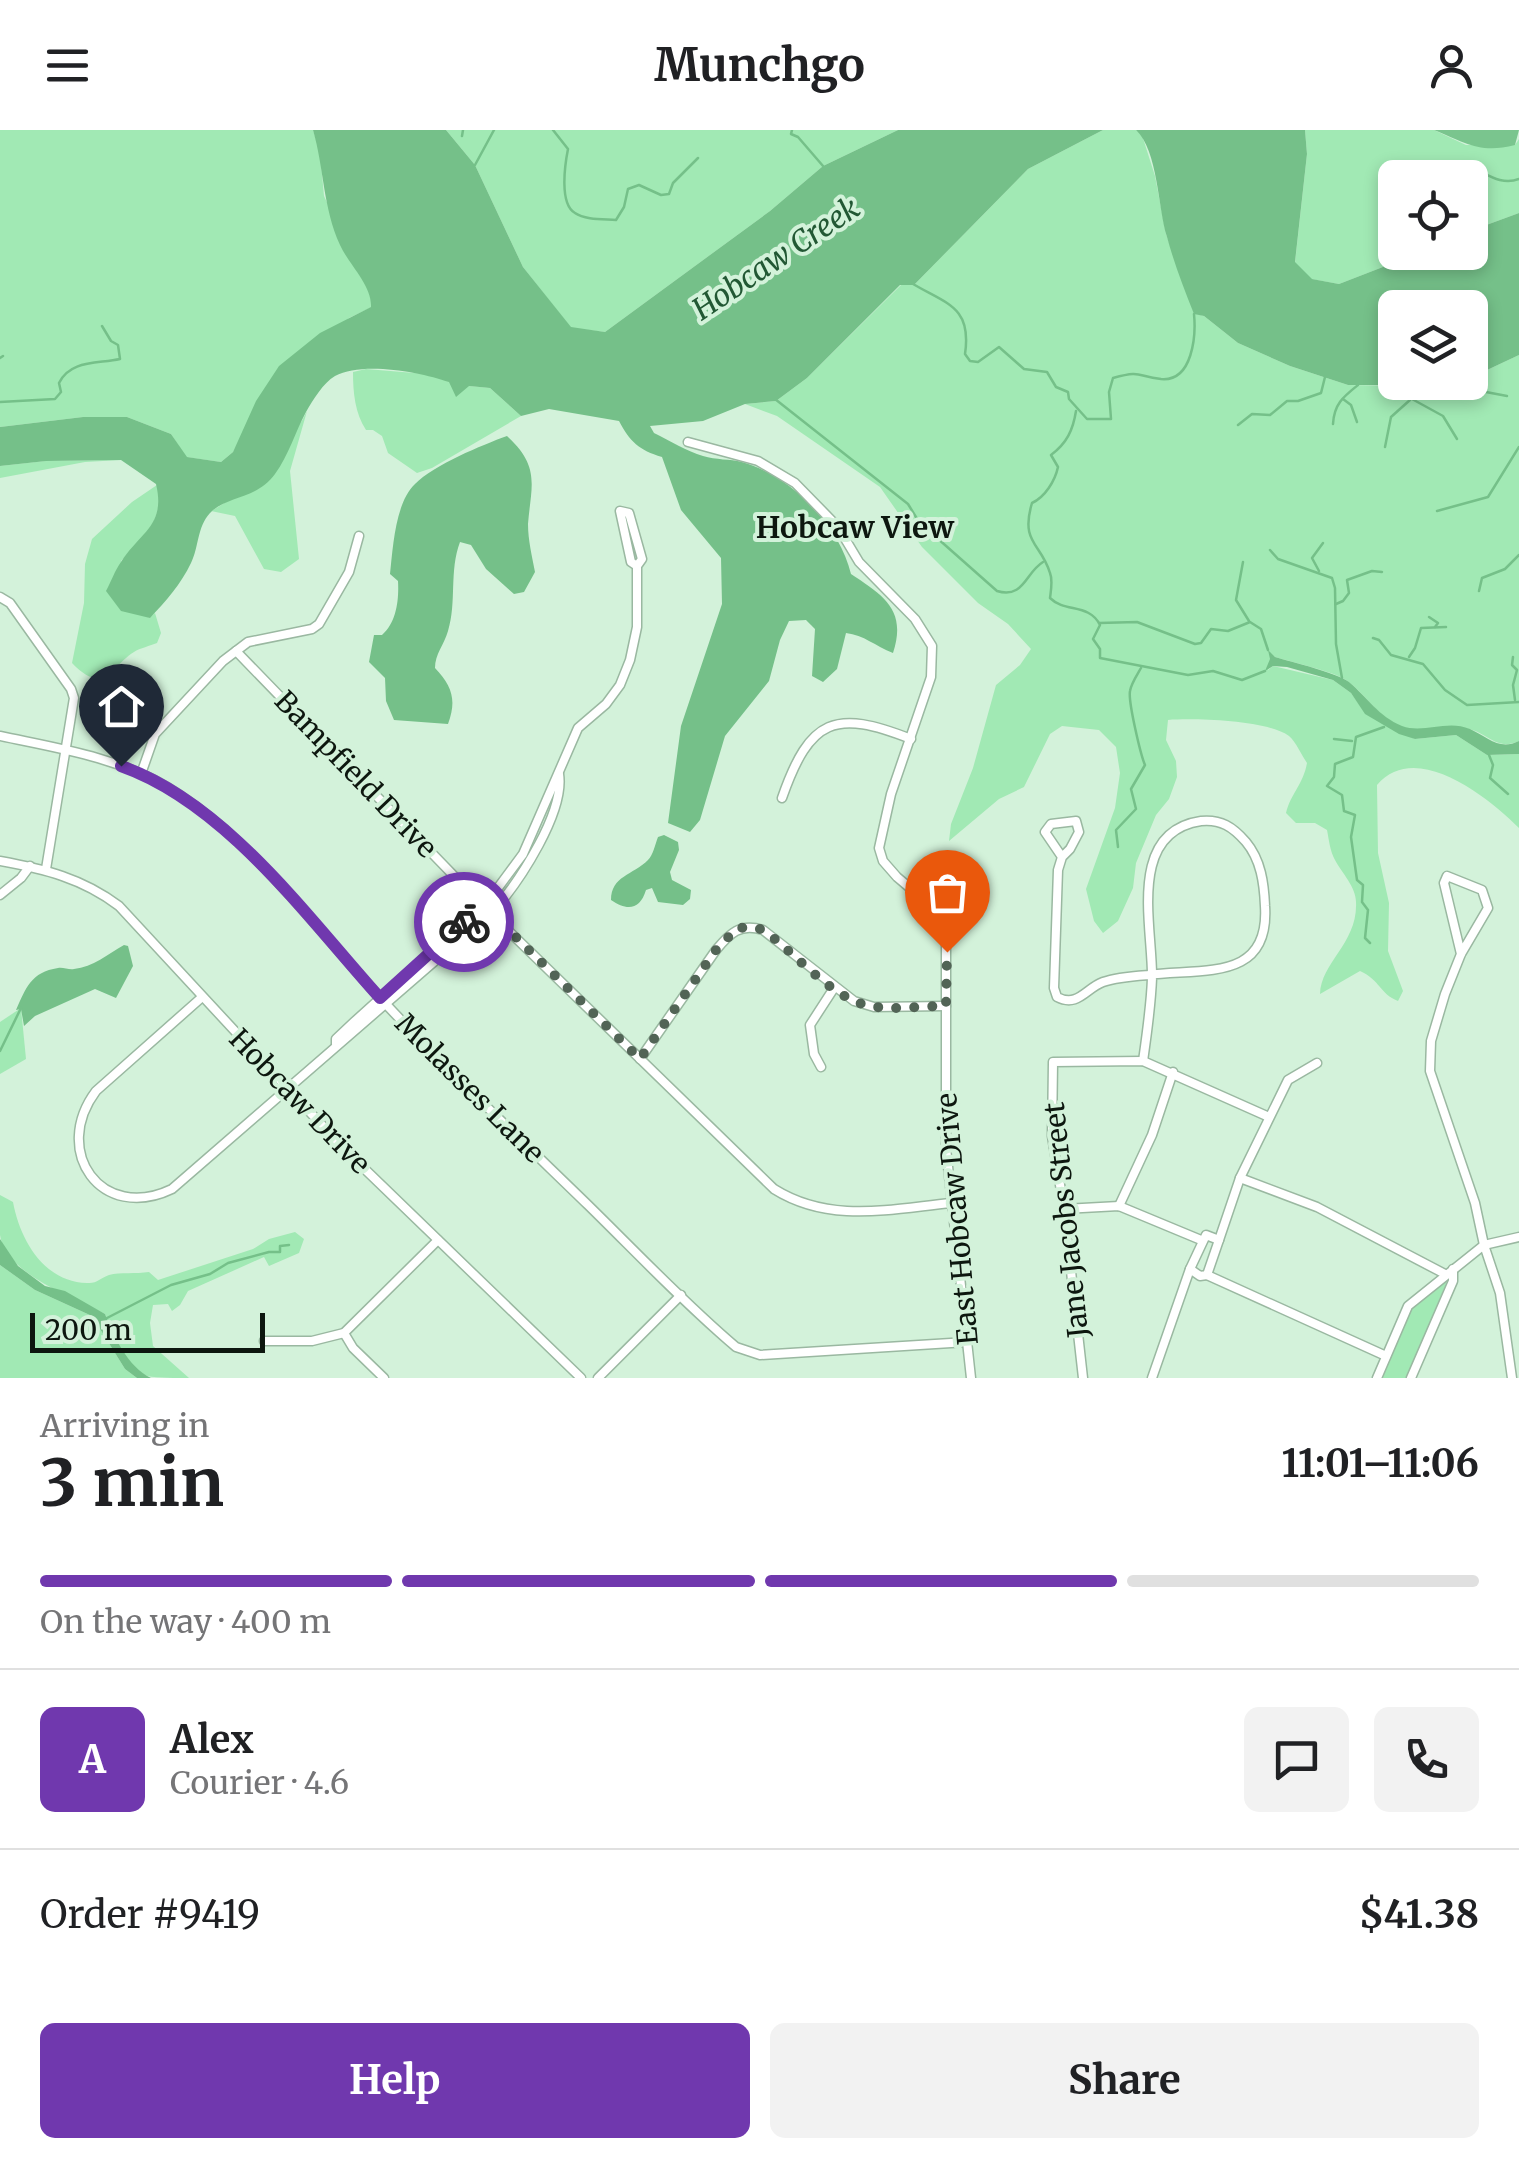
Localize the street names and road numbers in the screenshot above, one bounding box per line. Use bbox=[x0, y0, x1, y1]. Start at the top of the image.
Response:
street label: Bampfield Drive bbox=[267, 683, 445, 865]
street label: Molasses Lane bbox=[388, 1006, 552, 1170]
street label: Hobcaw Drive bbox=[222, 1021, 378, 1181]
street label: East Hobcaw Drive bbox=[928, 1091, 986, 1347]
street label: Jane Jacobs Street bbox=[1036, 1100, 1096, 1341]

